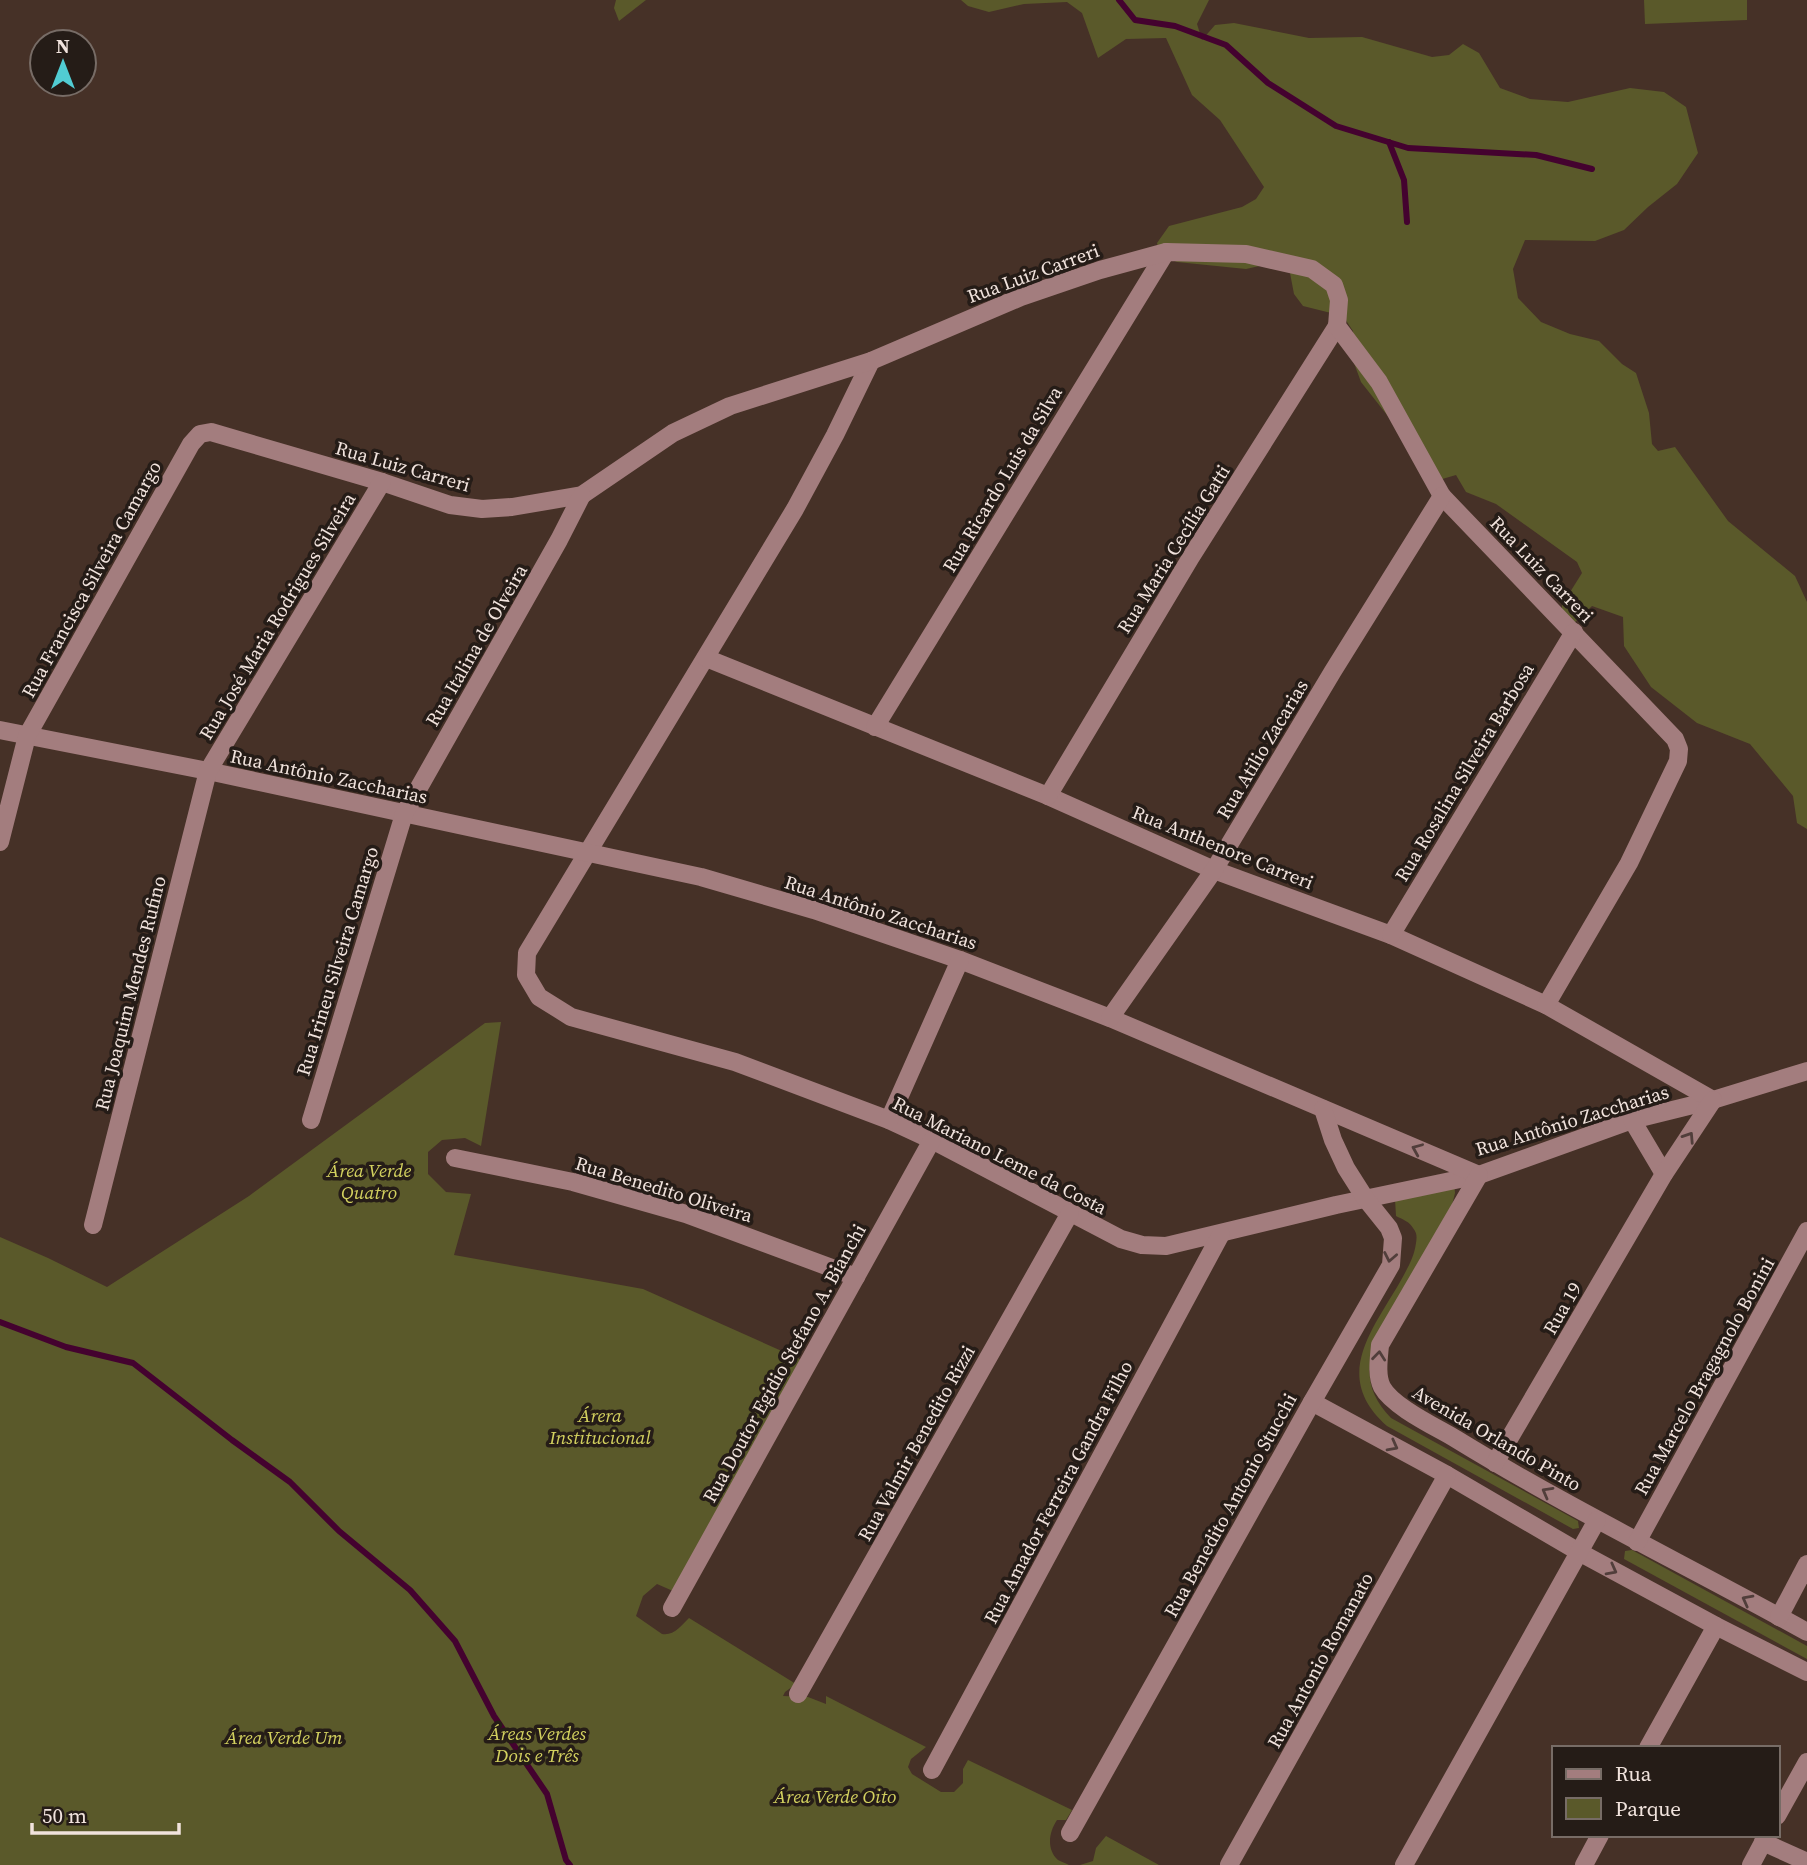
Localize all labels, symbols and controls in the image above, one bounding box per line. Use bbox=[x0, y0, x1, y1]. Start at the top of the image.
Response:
north arrow bbox=[28, 28, 98, 98]
text: N bbox=[56, 33, 70, 59]
street label: Rua Luiz Carreri bbox=[963, 237, 1103, 309]
street label: Rua Ricardo Luis da Silva bbox=[936, 381, 1068, 577]
street label: Rua Luiz Carreri bbox=[333, 434, 474, 498]
street label: Rua Francisca Silveira Camargo bbox=[15, 456, 167, 702]
street label: Rua Maria Cecília Gatti bbox=[1110, 459, 1236, 638]
street label: Rua José Maria Rodrigues Silveira bbox=[193, 487, 361, 744]
street label: Rua Luiz Carreri bbox=[1484, 510, 1600, 628]
street label: Rua Italina de Olveira bbox=[419, 559, 533, 731]
street label: Rua Rosalina Silveira Barbosa bbox=[1388, 658, 1540, 886]
street label: Rua Atilio Zacarias bbox=[1210, 675, 1314, 823]
street label: Rua Antônio Zaccharias bbox=[228, 742, 430, 810]
street label: Rua Anthenore Carreri bbox=[1128, 799, 1318, 895]
street label: Rua Irineu Silveira Camargo bbox=[290, 843, 384, 1079]
street label: Rua Antônio Zaccharias bbox=[781, 869, 981, 955]
street label: Rua Joaquim Mendes Rufino bbox=[88, 873, 172, 1113]
street label: Rua Antônio Zaccharias bbox=[1472, 1078, 1672, 1162]
street label: Rua Mariano Leme da Costa bbox=[889, 1090, 1112, 1220]
one-way arrow bbox=[1681, 1132, 1693, 1145]
one-way arrow bbox=[1411, 1143, 1423, 1157]
street label: Rua Benedito Oliveira bbox=[572, 1150, 756, 1228]
park label: Área Verde Quatro bbox=[326, 1157, 411, 1205]
street label: Rua Doutor Egidio Stefano A. Bianchi bbox=[696, 1219, 872, 1507]
one-way arrow bbox=[1384, 1251, 1399, 1263]
street label: Rua Marcelo Bragagnolo Bonini bbox=[1628, 1252, 1780, 1499]
street label: Rua 19 bbox=[1537, 1277, 1587, 1339]
street label: Rua Valmir Benedito Rizzi bbox=[851, 1340, 981, 1545]
one-way arrow bbox=[1372, 1351, 1387, 1362]
street label: Rua Amador Ferreira Gandra Filho bbox=[977, 1356, 1139, 1628]
street label: Avenida Orlando Pinto bbox=[1408, 1379, 1586, 1497]
street label: Rua Benedito Antonio Stucchi bbox=[1157, 1388, 1303, 1622]
park label: Árera Institucional bbox=[548, 1402, 652, 1450]
one-way arrow bbox=[1386, 1438, 1398, 1451]
one-way arrow bbox=[1542, 1487, 1554, 1500]
one-way arrow bbox=[1605, 1562, 1617, 1575]
street label: Rua Antonio Romanato bbox=[1261, 1567, 1379, 1753]
one-way arrow bbox=[1742, 1595, 1754, 1608]
park label: Áreas Verdes Dois e Três bbox=[487, 1720, 586, 1768]
park label: Área Verde Um bbox=[224, 1724, 343, 1750]
legend bbox=[1552, 1746, 1779, 1837]
text: Rua bbox=[1615, 1759, 1652, 1788]
park label: Área Verde Oito bbox=[773, 1783, 896, 1809]
scale bar bbox=[32, 1792, 178, 1836]
text: Parque bbox=[1615, 1794, 1681, 1823]
text: 50 m bbox=[42, 1801, 87, 1830]

